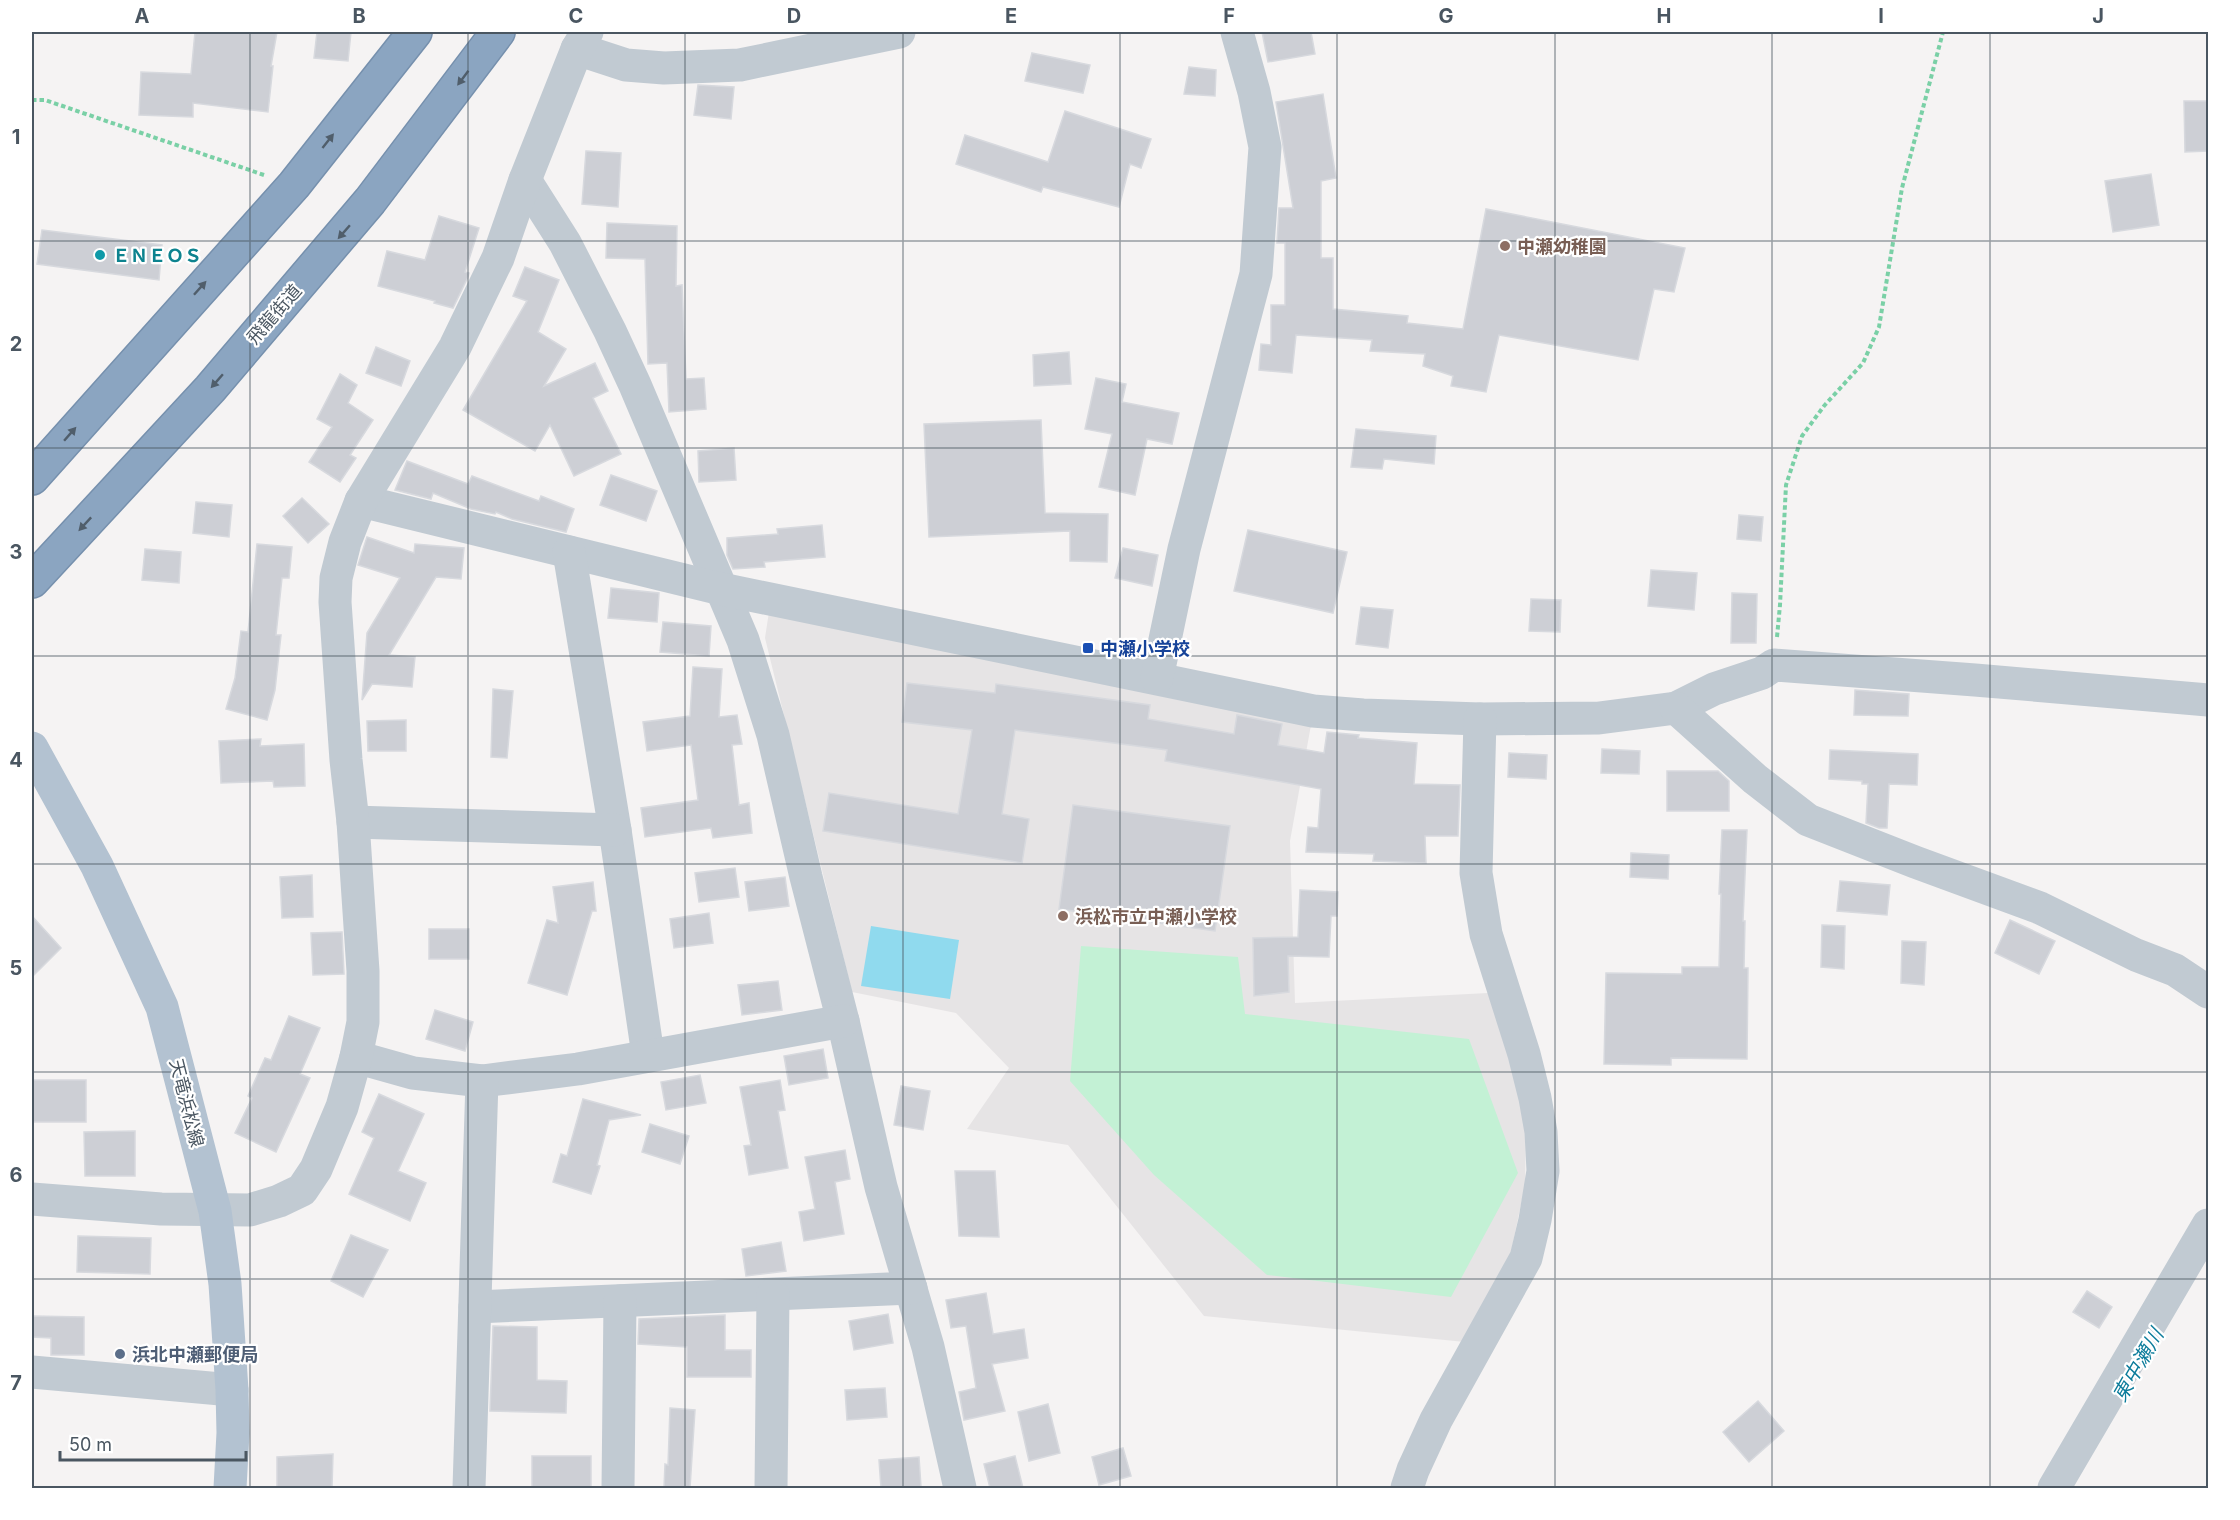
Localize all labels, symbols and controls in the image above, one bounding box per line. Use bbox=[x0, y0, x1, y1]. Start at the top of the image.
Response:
text: A bbox=[135, 4, 150, 28]
text: B bbox=[352, 4, 366, 28]
text: C bbox=[569, 4, 583, 28]
text: D bbox=[787, 4, 801, 28]
text: E bbox=[1005, 4, 1017, 28]
text: F bbox=[1223, 4, 1235, 28]
text: G bbox=[1438, 4, 1454, 28]
text: H bbox=[1657, 4, 1671, 28]
text: I bbox=[1878, 4, 1884, 28]
text: J bbox=[2092, 4, 2104, 28]
one-way arrow bbox=[457, 70, 469, 86]
text: 1 bbox=[12, 125, 20, 149]
one-way arrow bbox=[321, 134, 333, 149]
one-way arrow bbox=[337, 224, 350, 240]
place label: 中瀬幼稚園 bbox=[1517, 236, 1607, 257]
marker: 中瀬幼稚園 bbox=[1498, 239, 1512, 253]
place label: ＥＮＥＯＳ bbox=[112, 245, 202, 266]
marker: ＥＮＥＯＳ bbox=[93, 248, 107, 262]
street label: 飛龍街道 bbox=[242, 280, 306, 348]
one-way arrow bbox=[193, 281, 207, 296]
text: 2 bbox=[10, 332, 22, 356]
one-way arrow bbox=[211, 373, 224, 388]
one-way arrow bbox=[63, 427, 76, 442]
one-way arrow bbox=[79, 516, 92, 531]
text: 3 bbox=[10, 540, 22, 564]
place label: 中瀬小学校 bbox=[1100, 638, 1190, 659]
marker: 中瀬小学校 bbox=[1081, 641, 1095, 655]
text: 4 bbox=[9, 748, 23, 772]
place label: 浜松市立中瀬小学校 bbox=[1075, 906, 1237, 927]
marker: 浜松市立中瀬小学校 bbox=[1056, 909, 1070, 923]
text: 5 bbox=[10, 956, 22, 980]
street label: 天竜浜松線 bbox=[166, 1057, 208, 1149]
text: 6 bbox=[10, 1163, 23, 1187]
water label: 東中瀬川 bbox=[2108, 1323, 2169, 1406]
place label: 浜北中瀬郵便局 bbox=[132, 1344, 258, 1365]
marker: 浜北中瀬郵便局 bbox=[113, 1347, 127, 1361]
text: 7 bbox=[10, 1371, 22, 1395]
scale bar bbox=[60, 1424, 246, 1462]
text: 50 m bbox=[69, 1434, 112, 1455]

